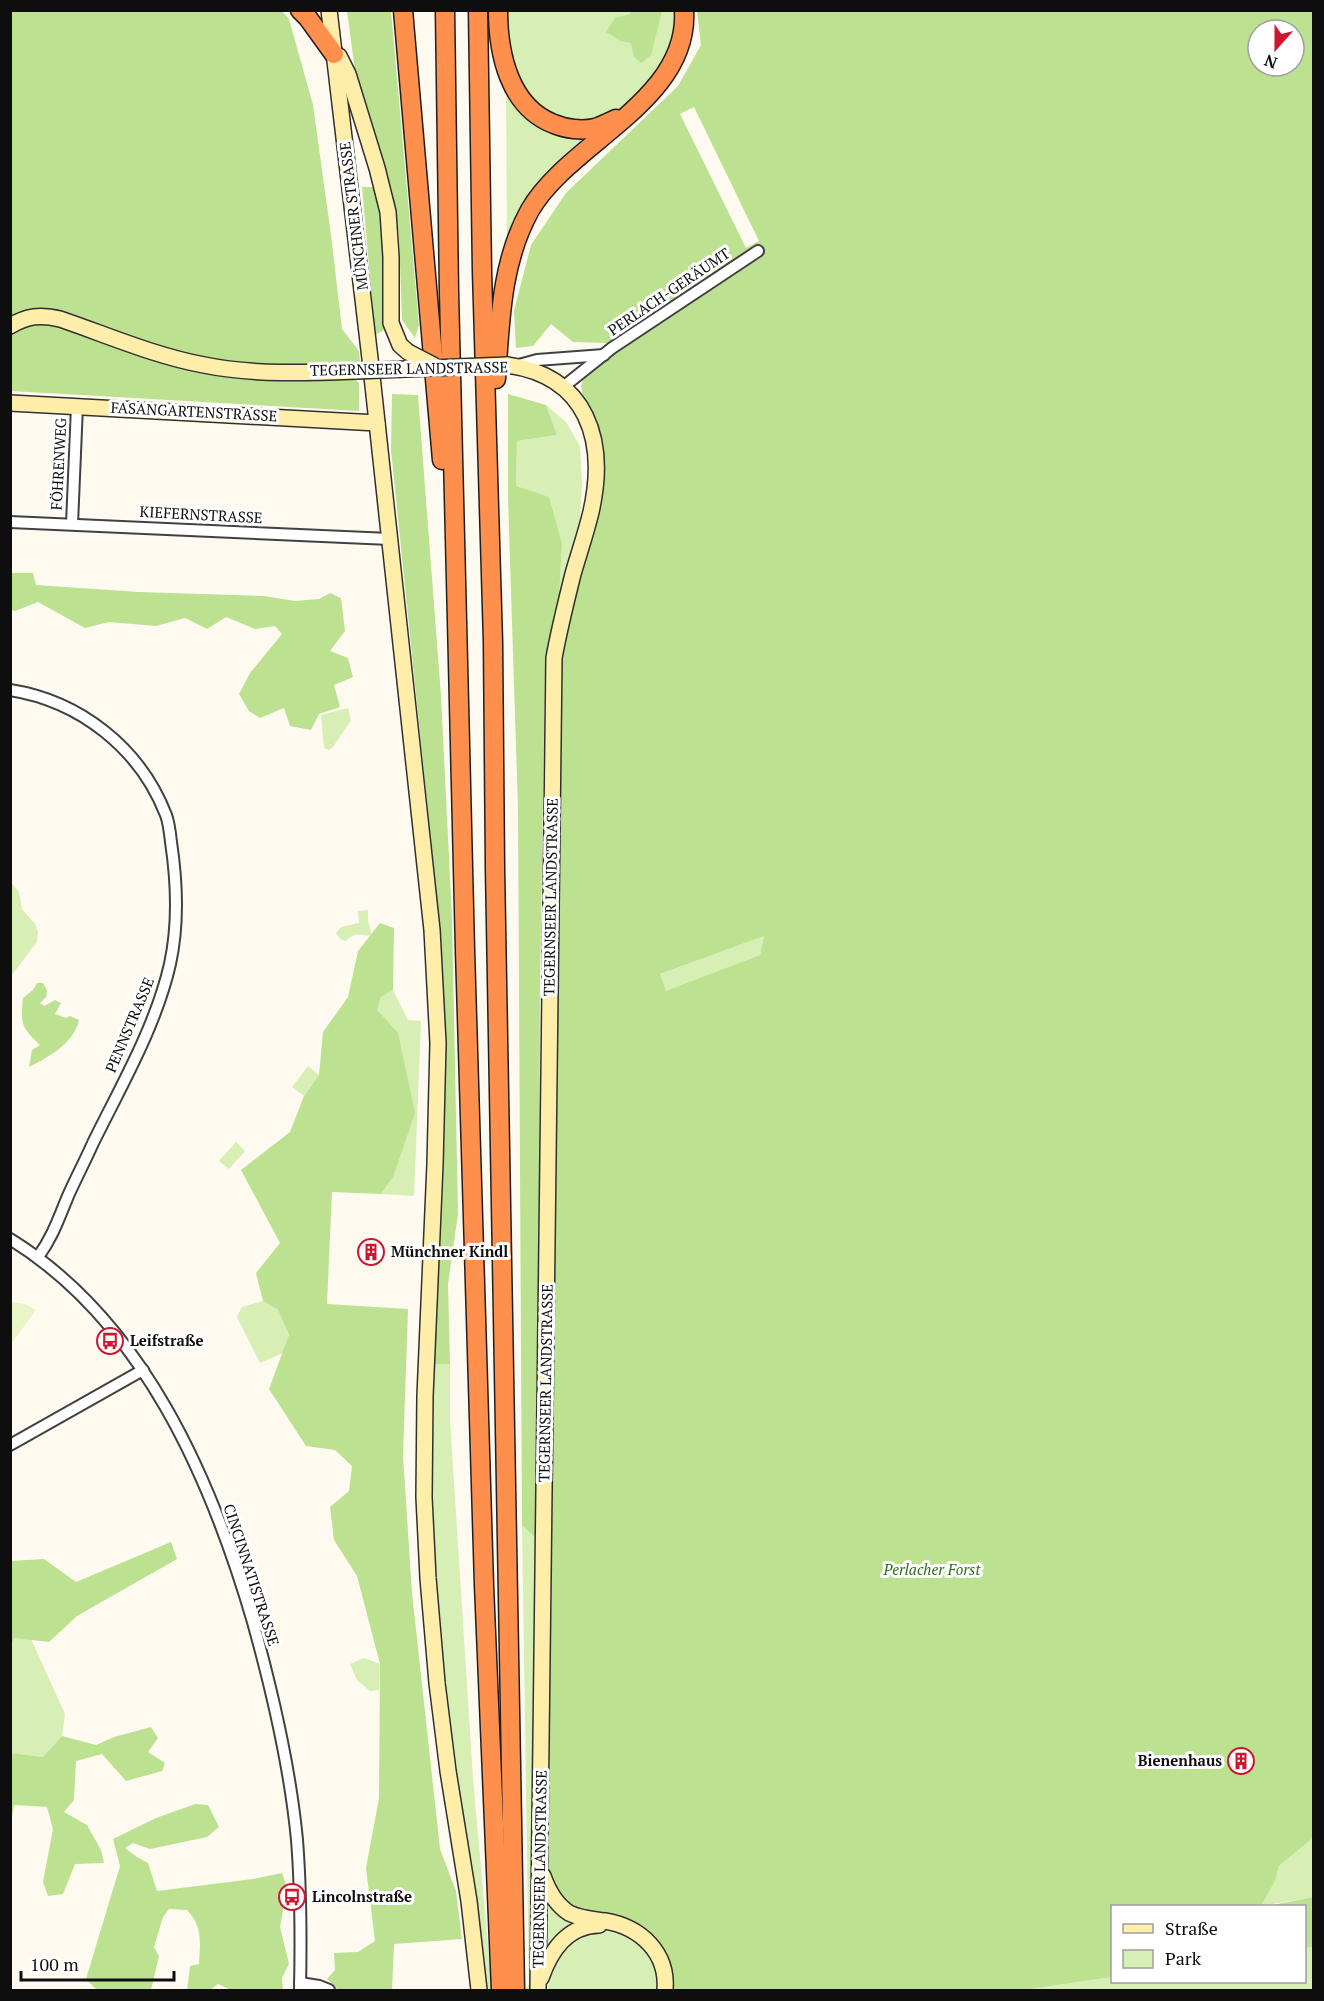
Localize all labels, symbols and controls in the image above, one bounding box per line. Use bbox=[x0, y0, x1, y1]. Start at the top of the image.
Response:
north arrow bbox=[1246, 18, 1306, 78]
text: N bbox=[1261, 50, 1280, 74]
street label: MÜNCHNER STRASSE bbox=[334, 141, 372, 292]
street label: PERLACH-GERÄUMT bbox=[604, 243, 733, 339]
street label: TEGERNSEER LANDSTRASSE bbox=[310, 356, 508, 380]
street label: FASANGARTENSTRASSE bbox=[110, 397, 278, 425]
street label: FÖHRENWEG bbox=[46, 417, 70, 511]
street label: KIEFERNSTRASSE bbox=[139, 501, 263, 527]
street label: TEGERNSEER LANDSTRASSE bbox=[538, 798, 562, 996]
street label: PENNSTRASSE bbox=[100, 974, 158, 1075]
building icon: Münchner Kindl bbox=[356, 1237, 386, 1267]
place label: Münchner Kindl bbox=[391, 1241, 508, 1261]
street label: TEGERNSEER LANDSTRASSE bbox=[533, 1284, 557, 1482]
bus stop icon: Leifstraße bbox=[95, 1326, 125, 1356]
place label: Leifstraße bbox=[130, 1330, 203, 1350]
street label: CINCINNATISTRASSE bbox=[220, 1501, 284, 1648]
park label: Perlacher Forst bbox=[883, 1559, 981, 1579]
building icon: Bienenhaus bbox=[1226, 1746, 1256, 1776]
place label: Bienenhaus bbox=[1138, 1750, 1222, 1770]
street label: TEGERNSEER LANDSTRASSE bbox=[527, 1770, 551, 1968]
bus stop icon: Lincolnstraße bbox=[277, 1882, 307, 1912]
place label: Lincolnstraße bbox=[312, 1886, 412, 1906]
legend bbox=[1111, 1905, 1306, 1983]
text: Straße bbox=[1165, 1916, 1218, 1940]
scale bar bbox=[21, 1944, 174, 1982]
text: Park bbox=[1165, 1946, 1202, 1970]
text: 100 m bbox=[30, 1952, 79, 1976]

